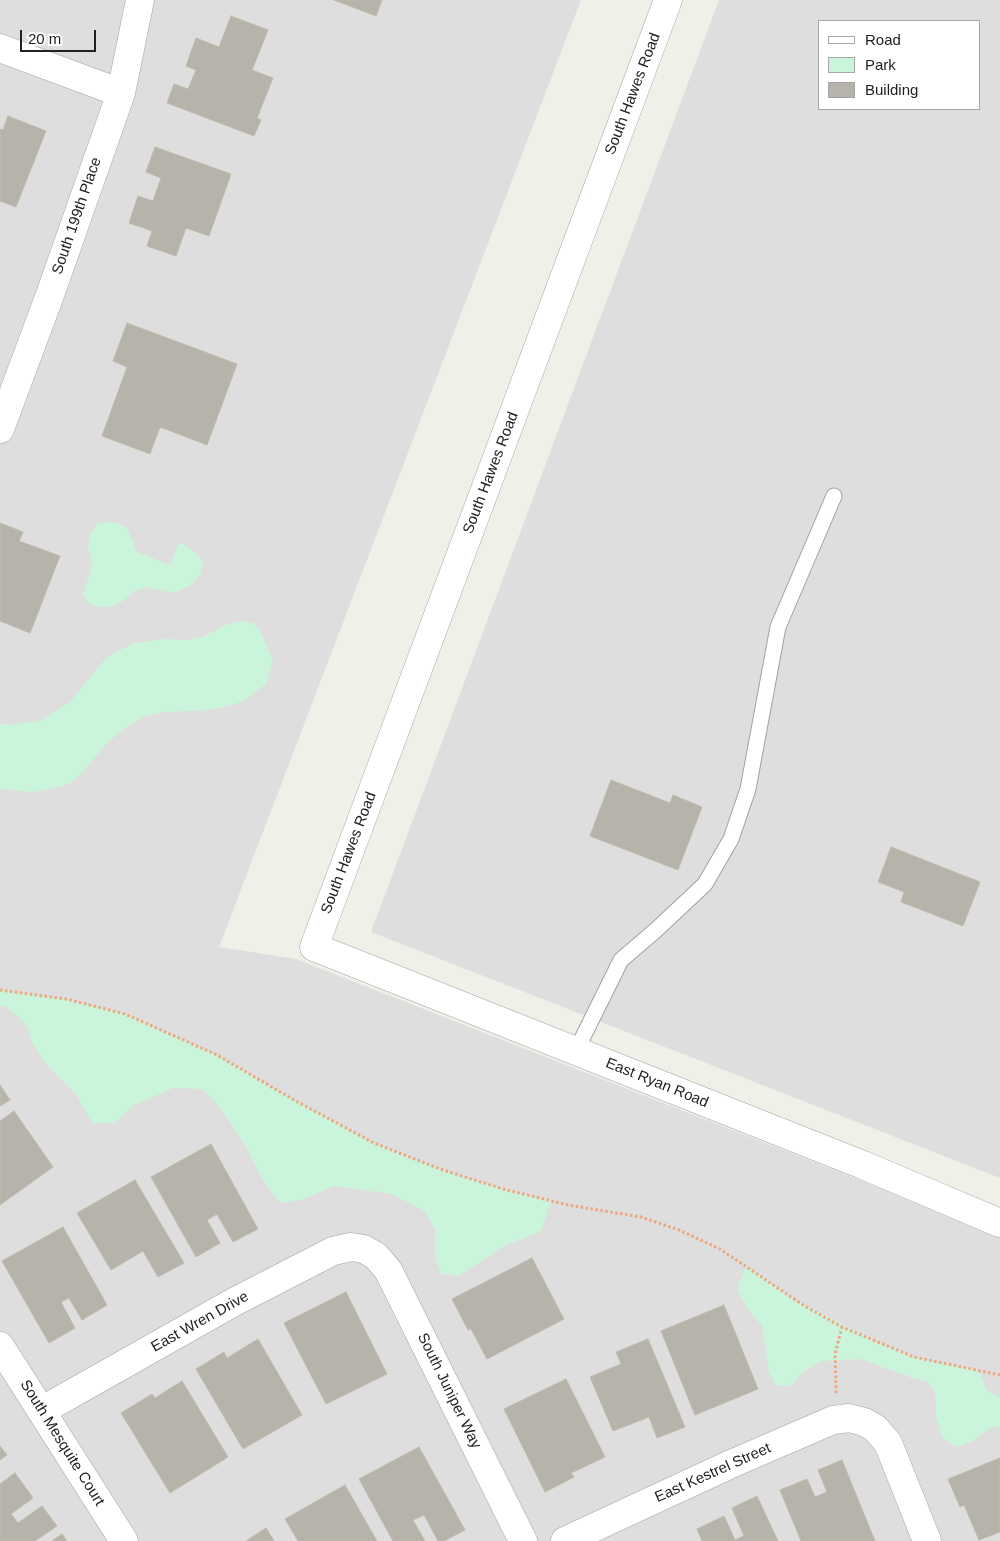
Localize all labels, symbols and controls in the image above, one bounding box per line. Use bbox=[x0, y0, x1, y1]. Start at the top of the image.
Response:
scale bar bbox=[22, 20, 99, 52]
legend bbox=[818, 20, 980, 110]
text: 20 m bbox=[28, 30, 61, 47]
street label: South Hawes Road bbox=[601, 30, 665, 158]
text: Road bbox=[865, 31, 901, 48]
text: Park bbox=[865, 56, 896, 73]
text: Building bbox=[865, 81, 918, 98]
street label: South 199th Place bbox=[49, 155, 105, 277]
street label: South Hawes Road bbox=[459, 409, 523, 537]
street label: South Hawes Road bbox=[317, 789, 381, 917]
street label: East Ryan Road bbox=[603, 1054, 711, 1112]
street label: East Wren Drive bbox=[148, 1288, 252, 1356]
street label: South Juniper Way bbox=[413, 1330, 485, 1452]
street label: South Mesquite Court bbox=[16, 1377, 108, 1509]
street label: East Kestrel Street bbox=[652, 1439, 774, 1507]

